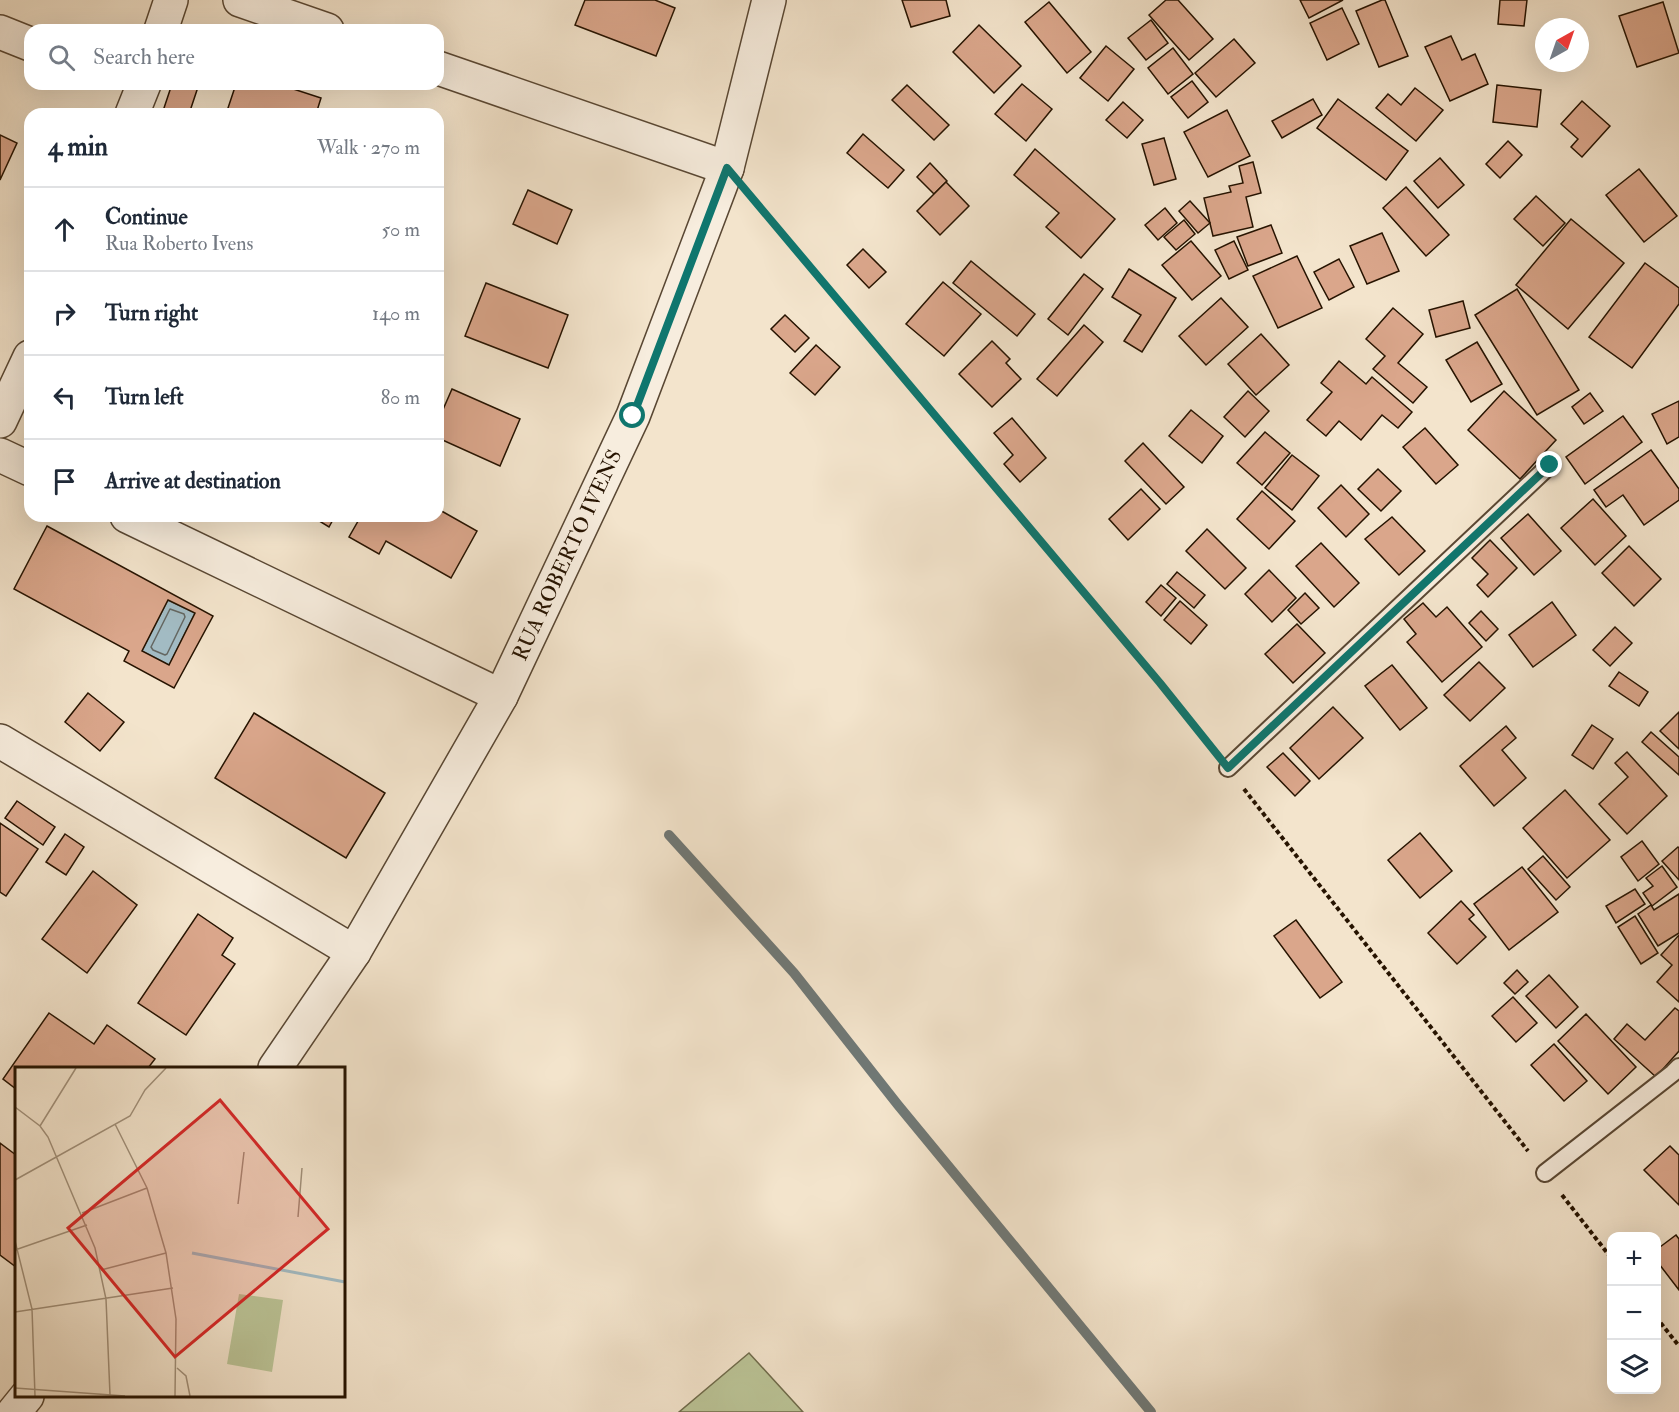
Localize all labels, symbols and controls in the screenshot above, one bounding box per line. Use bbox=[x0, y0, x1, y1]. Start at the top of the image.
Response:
north arrow bbox=[1535, 18, 1589, 72]
search box bbox=[24, 24, 444, 90]
icon: search bbox=[45, 41, 78, 74]
text: Search here bbox=[93, 43, 195, 71]
text: 4 min bbox=[48, 131, 108, 163]
text: Walk · 270 m bbox=[317, 135, 420, 160]
text: Continue bbox=[105, 203, 188, 231]
icon: ahead bbox=[48, 213, 81, 246]
text: 50 m bbox=[381, 217, 420, 242]
text: Rua Roberto Ivens bbox=[105, 231, 253, 256]
icon: right bbox=[48, 297, 81, 330]
text: Turn right bbox=[105, 299, 198, 327]
text: 140 m bbox=[372, 301, 420, 326]
icon: left bbox=[48, 381, 81, 414]
text: Turn left bbox=[105, 383, 184, 411]
text: 80 m bbox=[381, 385, 420, 410]
route start bbox=[619, 402, 645, 428]
street label: RUA ROBERTO IVENS bbox=[507, 445, 628, 665]
route end bbox=[1536, 451, 1562, 477]
icon: arrive bbox=[48, 465, 81, 498]
text: Arrive at destination bbox=[105, 467, 281, 495]
inset map bbox=[15, 1067, 345, 1397]
map controls bbox=[1607, 1232, 1661, 1394]
button: + bbox=[1607, 1232, 1661, 1286]
button: − bbox=[1607, 1286, 1661, 1340]
button: layers bbox=[1607, 1340, 1661, 1394]

